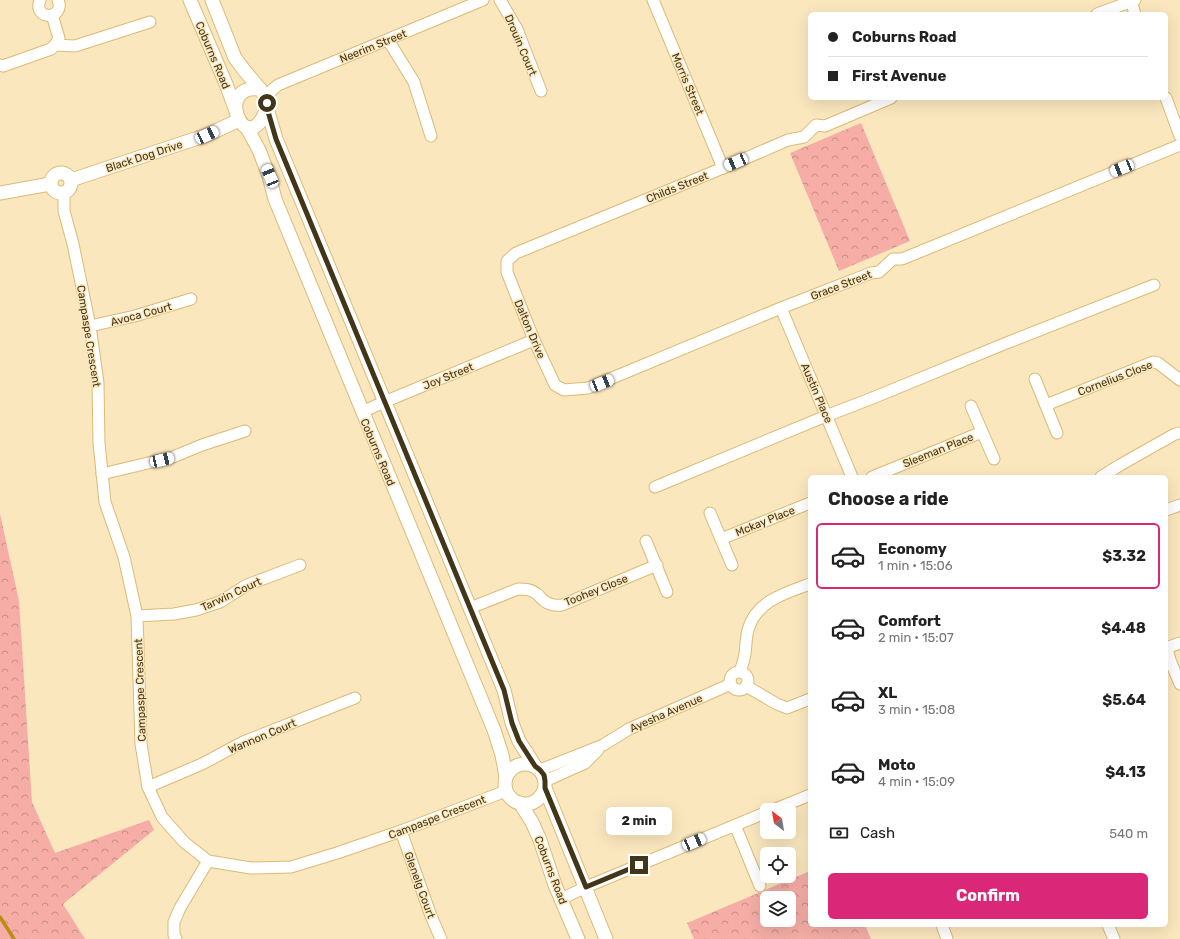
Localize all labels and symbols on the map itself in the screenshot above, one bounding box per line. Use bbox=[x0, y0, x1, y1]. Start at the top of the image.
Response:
street label: Drouin Court bbox=[502, 13, 540, 78]
street label: Coburns Road bbox=[192, 20, 233, 91]
street label: Neerim Street bbox=[338, 27, 409, 66]
street label: Morris Street bbox=[669, 51, 707, 118]
route start bbox=[258, 94, 276, 112]
car bbox=[194, 124, 220, 146]
street label: Black Dog Drive bbox=[104, 138, 184, 175]
car bbox=[723, 152, 749, 172]
car bbox=[1109, 158, 1135, 178]
car bbox=[260, 163, 280, 189]
street label: Childs Street bbox=[644, 169, 711, 206]
street label: Grace Street bbox=[809, 268, 874, 303]
street label: Campaspe Crescent bbox=[74, 284, 103, 389]
street label: Dalton Drive bbox=[511, 298, 548, 361]
street label: Avoca Court bbox=[109, 300, 174, 329]
street label: Cornelius Close bbox=[1076, 358, 1154, 399]
street label: Joy Street bbox=[421, 360, 476, 392]
street label: Austin Place bbox=[798, 361, 835, 425]
car bbox=[589, 373, 615, 393]
street label: Coburns Road bbox=[357, 417, 398, 488]
street label: Sleeman Place bbox=[901, 430, 975, 471]
car bbox=[149, 451, 175, 469]
street label: Mckay Place bbox=[734, 504, 797, 539]
street label: Toohey Close bbox=[563, 572, 630, 609]
street label: Tarwin Court bbox=[199, 574, 264, 614]
street label: Campaspe Crescent bbox=[132, 638, 149, 742]
street label: Ayesha Avenue bbox=[628, 692, 705, 735]
street label: Wannon Court bbox=[226, 716, 299, 757]
street label: Campaspe Crescent bbox=[387, 793, 488, 842]
north arrow bbox=[760, 803, 796, 839]
callout: 2 min bbox=[606, 807, 672, 835]
car bbox=[681, 832, 707, 852]
street label: Coburns Road bbox=[532, 834, 570, 906]
street label: Glenelg Court bbox=[401, 850, 438, 921]
route end bbox=[630, 856, 648, 874]

